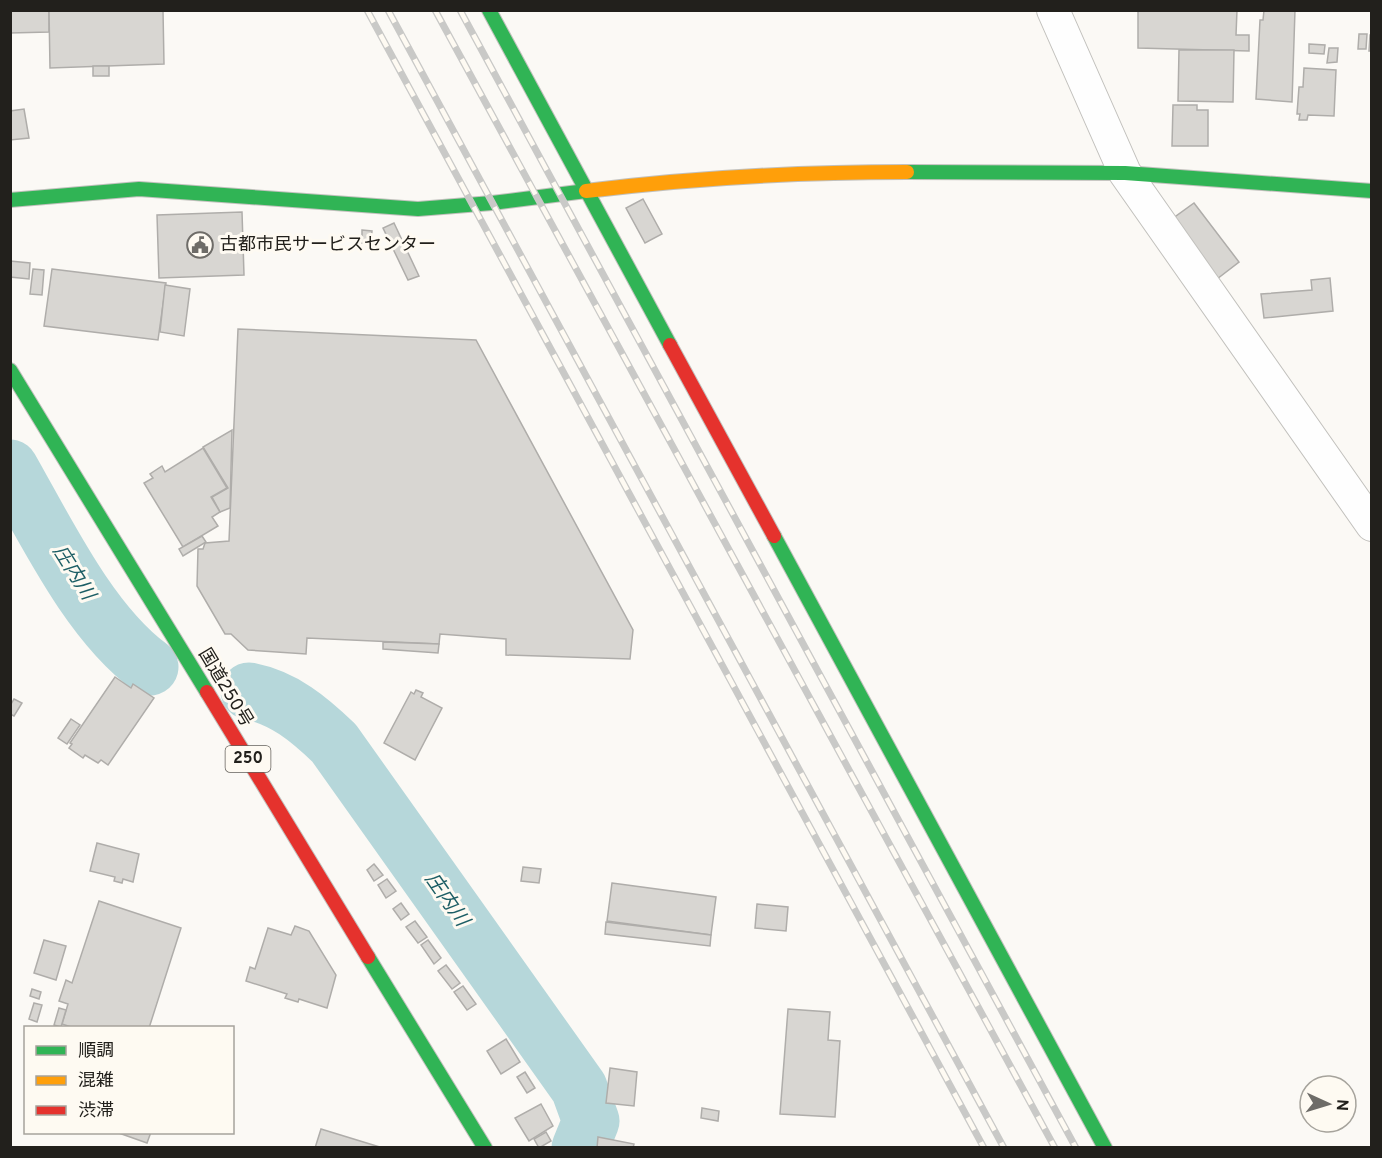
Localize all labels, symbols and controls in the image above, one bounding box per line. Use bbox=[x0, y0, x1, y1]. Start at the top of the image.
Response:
public building icon: 古都市民サービスセンター bbox=[185, 230, 215, 260]
place label: 古都市民サービスセンター bbox=[220, 234, 436, 257]
water label: 庄内川 bbox=[46, 541, 101, 607]
street label: 国道250号 bbox=[193, 644, 257, 732]
road number: 250 bbox=[226, 746, 270, 772]
water label: 庄内川 bbox=[418, 868, 475, 934]
legend bbox=[24, 1026, 234, 1134]
text: 順調 bbox=[78, 1040, 114, 1063]
text: 混雑 bbox=[78, 1070, 114, 1093]
north arrow bbox=[1298, 1074, 1358, 1134]
text: N bbox=[1331, 1098, 1351, 1111]
text: 渋滞 bbox=[78, 1100, 114, 1123]

